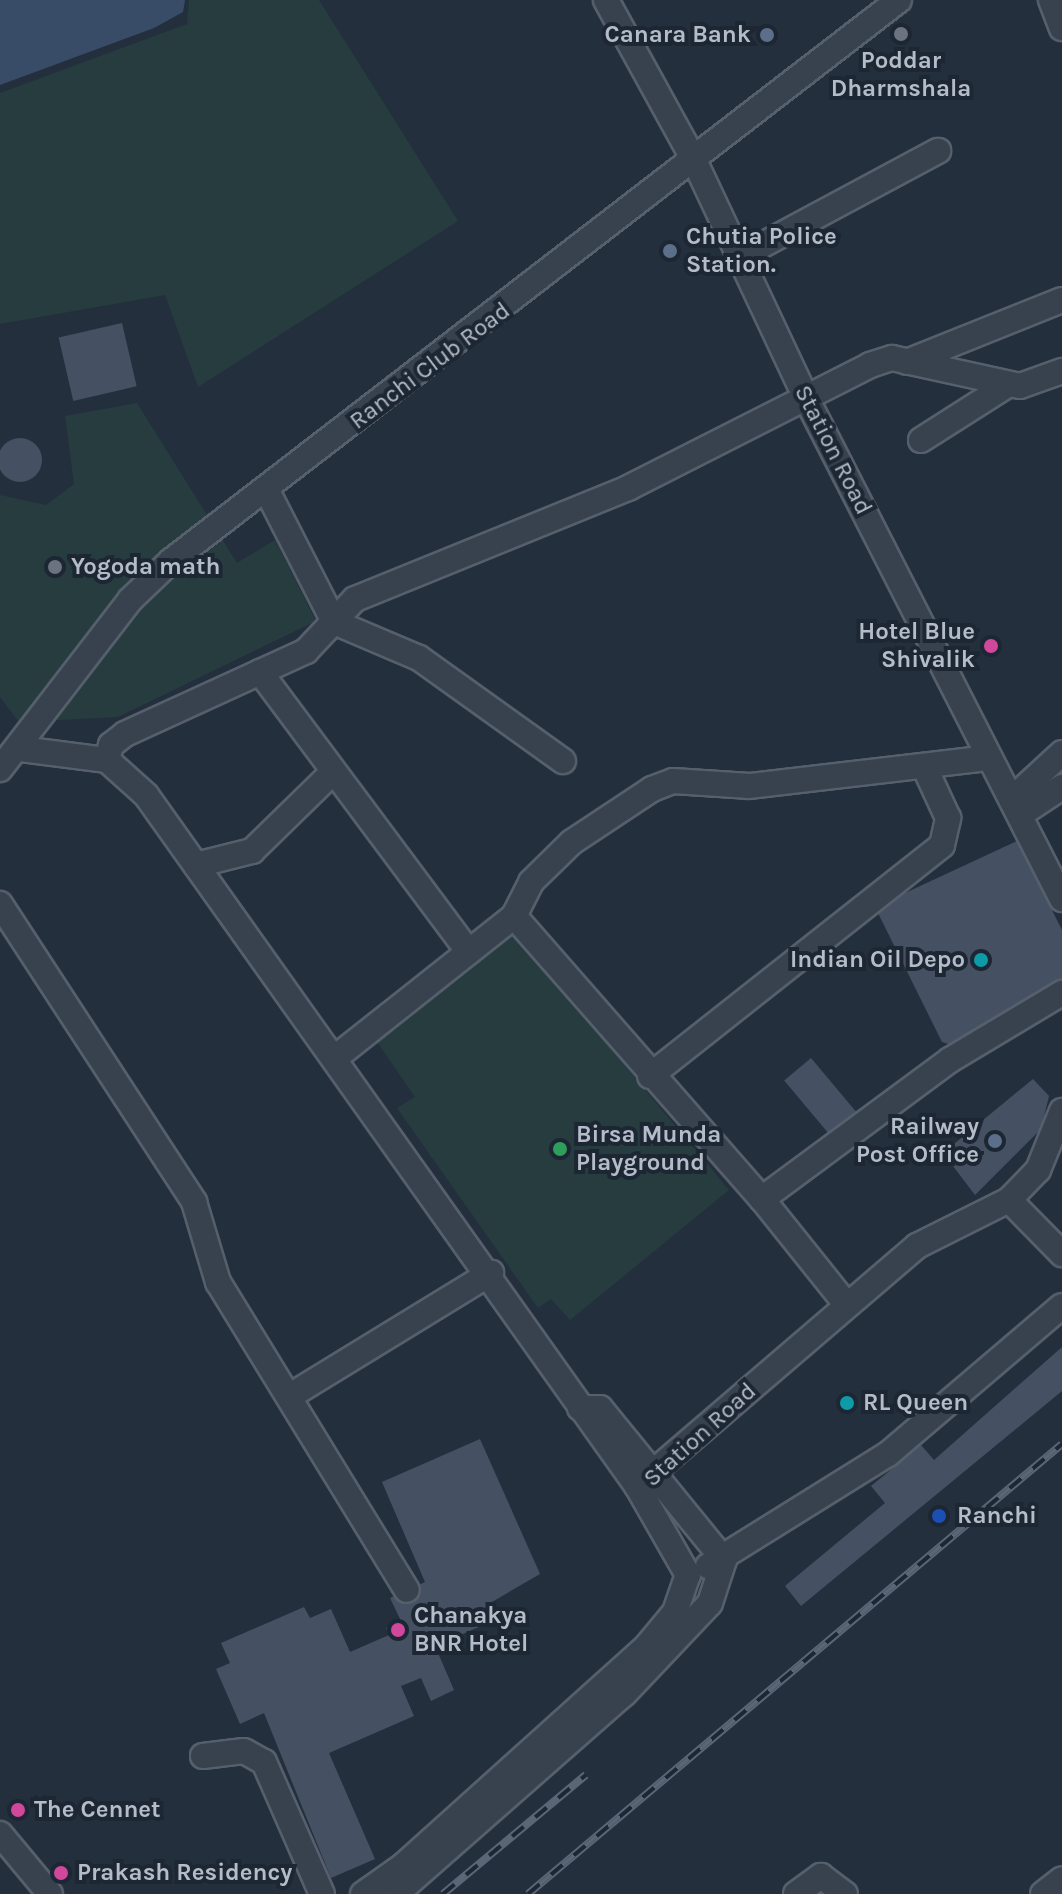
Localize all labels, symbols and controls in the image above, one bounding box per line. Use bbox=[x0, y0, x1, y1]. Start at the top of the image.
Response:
place label: Canara Bank bbox=[604, 21, 751, 49]
marker: Poddar Dharmshala bbox=[892, 25, 910, 43]
marker: Canara Bank bbox=[758, 26, 776, 44]
place label: Poddar Dharmshala bbox=[831, 47, 971, 103]
place label: Chutia Police Station. bbox=[686, 223, 837, 279]
marker: Chutia Police Station. bbox=[661, 242, 679, 260]
street label: Ranchi Club Road bbox=[344, 296, 516, 436]
street label: Station Road bbox=[788, 380, 878, 520]
place label: Yogoda math bbox=[71, 553, 220, 581]
marker: Yogoda math bbox=[46, 558, 64, 576]
place label: Hotel Blue Shivalik bbox=[858, 618, 975, 674]
marker: Hotel Blue Shivalik bbox=[982, 637, 1000, 655]
place label: Indian Oil Depo bbox=[790, 946, 965, 974]
marker: Indian Oil Depo bbox=[972, 951, 990, 969]
place label: Railway Post Office bbox=[856, 1113, 979, 1169]
place label: Birsa Munda Playground bbox=[576, 1121, 721, 1177]
marker: Railway Post Office bbox=[986, 1132, 1004, 1150]
marker: Birsa Munda Playground bbox=[551, 1140, 569, 1158]
street label: Station Road bbox=[638, 1377, 762, 1493]
place label: RL Queen bbox=[863, 1389, 968, 1417]
marker: RL Queen bbox=[838, 1394, 856, 1412]
place label: Ranchi bbox=[957, 1502, 1037, 1530]
marker: Ranchi bbox=[928, 1505, 950, 1527]
place label: Chanakya BNR Hotel bbox=[414, 1602, 528, 1658]
marker: Chanakya BNR Hotel bbox=[389, 1621, 407, 1639]
place label: The Cennet bbox=[34, 1796, 161, 1824]
marker: The Cennet bbox=[9, 1801, 27, 1819]
place label: Prakash Residency bbox=[77, 1859, 292, 1887]
marker: Prakash Residency bbox=[52, 1864, 70, 1882]

